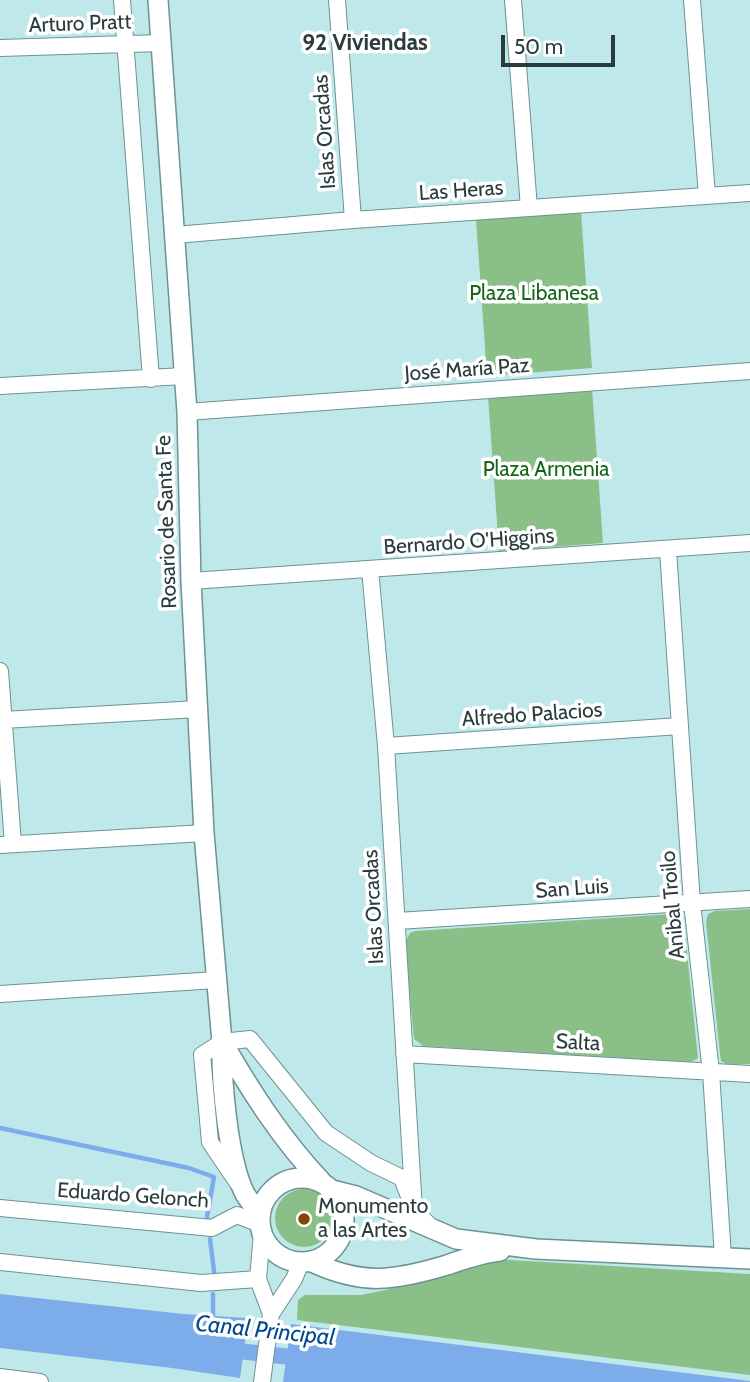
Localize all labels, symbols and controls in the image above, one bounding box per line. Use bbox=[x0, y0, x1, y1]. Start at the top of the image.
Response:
street label: Arturo Pratt bbox=[28, 10, 132, 38]
scale bar bbox=[505, 21, 619, 65]
district label: 92 Viviendas bbox=[302, 29, 428, 57]
text: 50 m bbox=[514, 34, 563, 59]
street label: Islas Orcadas bbox=[308, 74, 342, 190]
street label: Las Heras bbox=[418, 175, 504, 207]
park label: Plaza Libanesa bbox=[469, 281, 599, 307]
street label: José María Paz bbox=[404, 353, 530, 387]
street label: Rosario de Santa Fe bbox=[151, 435, 183, 609]
park label: Plaza Armenia bbox=[483, 457, 609, 483]
street label: Bernardo O'Higgins bbox=[383, 523, 555, 561]
street label: Alfredo Palacios bbox=[461, 698, 603, 732]
street label: Islas Orcadas bbox=[358, 849, 390, 965]
street label: Anibal Troilo bbox=[656, 850, 690, 960]
street label: San Luis bbox=[535, 874, 609, 904]
street label: Salta bbox=[555, 1029, 601, 1057]
street label: Eduardo Gelonch bbox=[56, 1178, 210, 1214]
place label: Monumento a las Artes bbox=[318, 1194, 428, 1244]
marker: Monumento a las Artes bbox=[296, 1211, 312, 1227]
water label: Canal Principal bbox=[194, 1310, 336, 1352]

